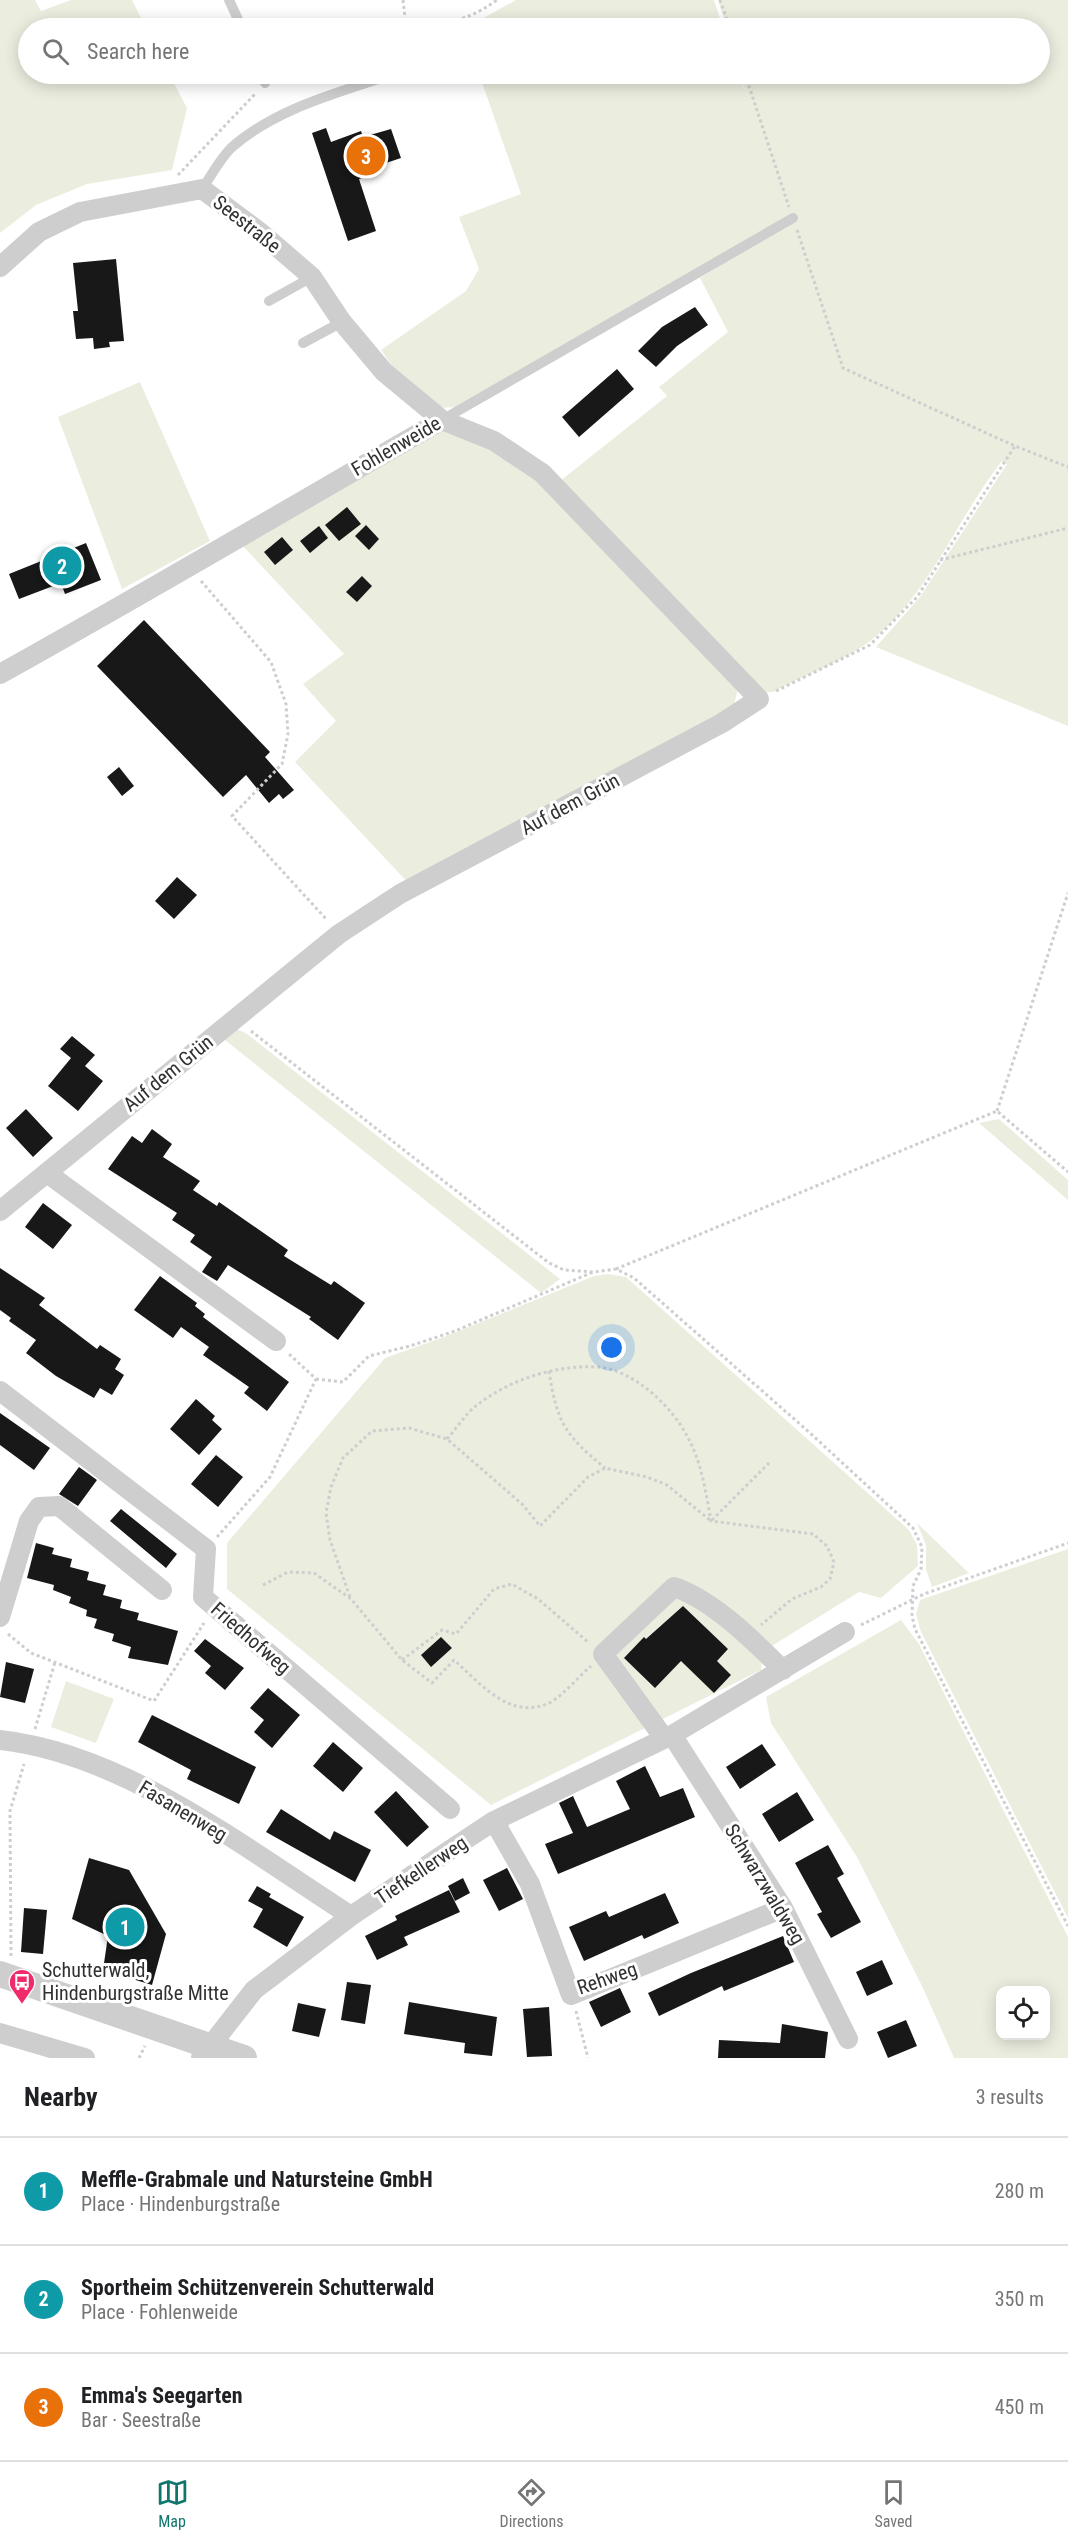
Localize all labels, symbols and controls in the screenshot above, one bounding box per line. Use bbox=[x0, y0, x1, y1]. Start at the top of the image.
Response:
search box bbox=[18, 18, 1050, 84]
icon: search bbox=[39, 35, 72, 68]
text: Search here bbox=[87, 39, 189, 64]
pin: 3 bbox=[346, 134, 386, 178]
street label: Seestraße bbox=[208, 190, 286, 258]
street label: Fohlenweide bbox=[347, 411, 445, 481]
pin: 2 bbox=[42, 544, 82, 588]
street label: Auf dem Grün bbox=[517, 768, 623, 840]
street label: Auf dem Grün bbox=[118, 1030, 218, 1116]
your location bbox=[597, 1333, 626, 1362]
street label: Friedhofweg bbox=[206, 1597, 296, 1679]
street label: Fasanenweg bbox=[135, 1775, 231, 1847]
street label: Schwarzwaldweg bbox=[720, 1820, 810, 1948]
street label: Tiefkellerweg bbox=[370, 1830, 472, 1910]
pin: 1 bbox=[106, 1904, 144, 1950]
street label: Rehweg bbox=[574, 1957, 640, 1999]
place label: Schutterwald, Hindenburgstraße Mitte bbox=[42, 1958, 229, 2005]
bus stop icon: Schutterwald, Hindenburgstraße Mitte bbox=[7, 1967, 37, 2005]
map controls bbox=[996, 1986, 1050, 2040]
button: locate bbox=[996, 1986, 1050, 2040]
text: Nearby bbox=[24, 2082, 98, 2112]
text: 3 results bbox=[976, 2085, 1044, 2109]
text: Meffle-Grabmale und Natursteine GmbH bbox=[81, 2167, 433, 2192]
text: 1 bbox=[38, 2179, 49, 2203]
text: 280 m bbox=[995, 2179, 1044, 2203]
text: Place · Hindenburgstraße bbox=[81, 2192, 280, 2216]
text: Sportheim Schützenverein Schutterwald bbox=[81, 2275, 434, 2300]
text: 2 bbox=[38, 2287, 49, 2311]
text: 350 m bbox=[995, 2287, 1044, 2311]
text: Place · Fohlenweide bbox=[81, 2300, 238, 2324]
text: Emma's Seegarten bbox=[81, 2383, 243, 2408]
text: 3 bbox=[38, 2395, 49, 2419]
text: 450 m bbox=[995, 2395, 1044, 2419]
text: Bar · Seestraße bbox=[81, 2408, 201, 2432]
tab: Map bbox=[156, 2476, 189, 2531]
tab: Directions bbox=[500, 2476, 563, 2531]
tab: Saved bbox=[874, 2476, 912, 2531]

